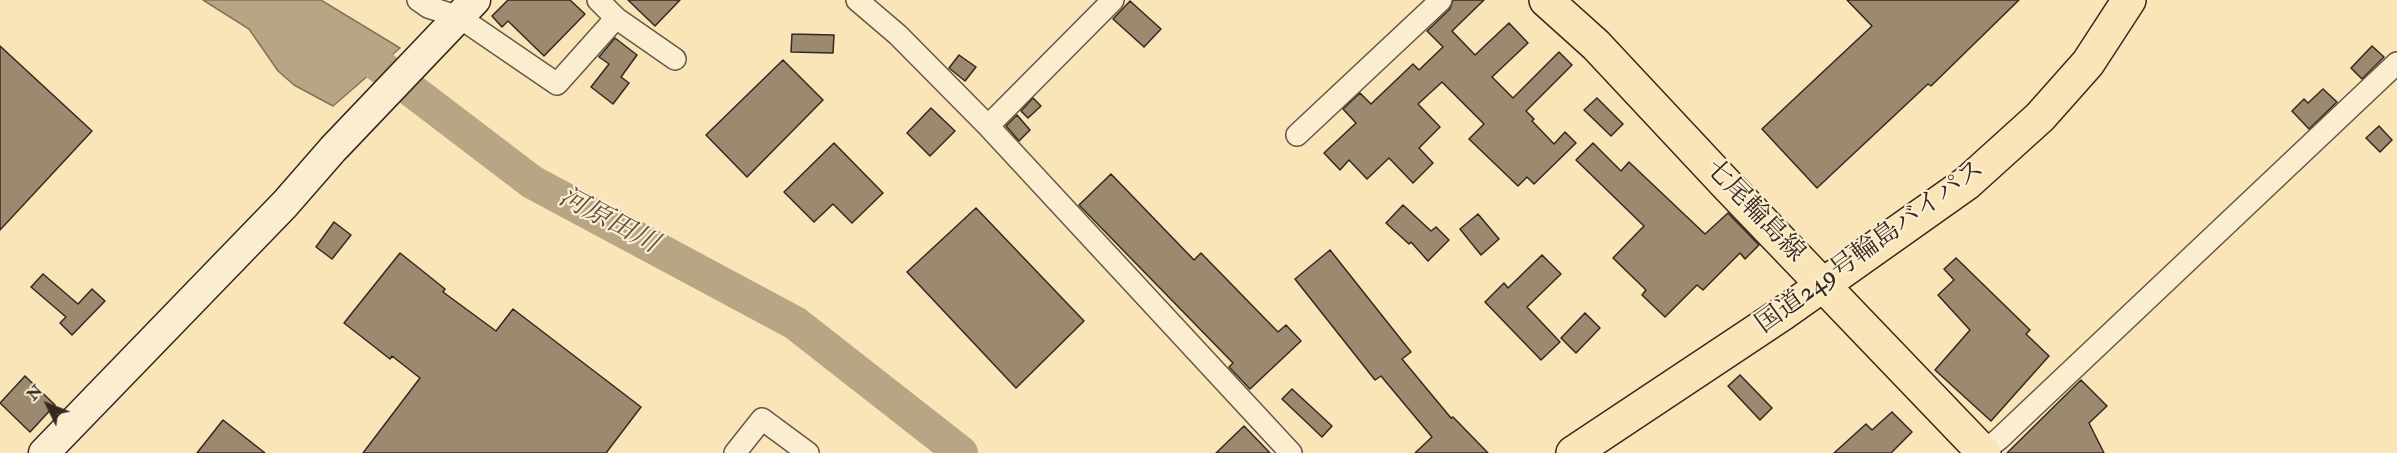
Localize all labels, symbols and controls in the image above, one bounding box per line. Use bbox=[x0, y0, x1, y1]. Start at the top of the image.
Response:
street label: 七尾輪島線 bbox=[1698, 154, 1810, 270]
street label: 国道249号輪島バイパス bbox=[1751, 155, 1991, 341]
water label: 河原田川 bbox=[553, 182, 663, 262]
north arrow bbox=[18, 375, 78, 435]
text: N bbox=[23, 381, 47, 405]

